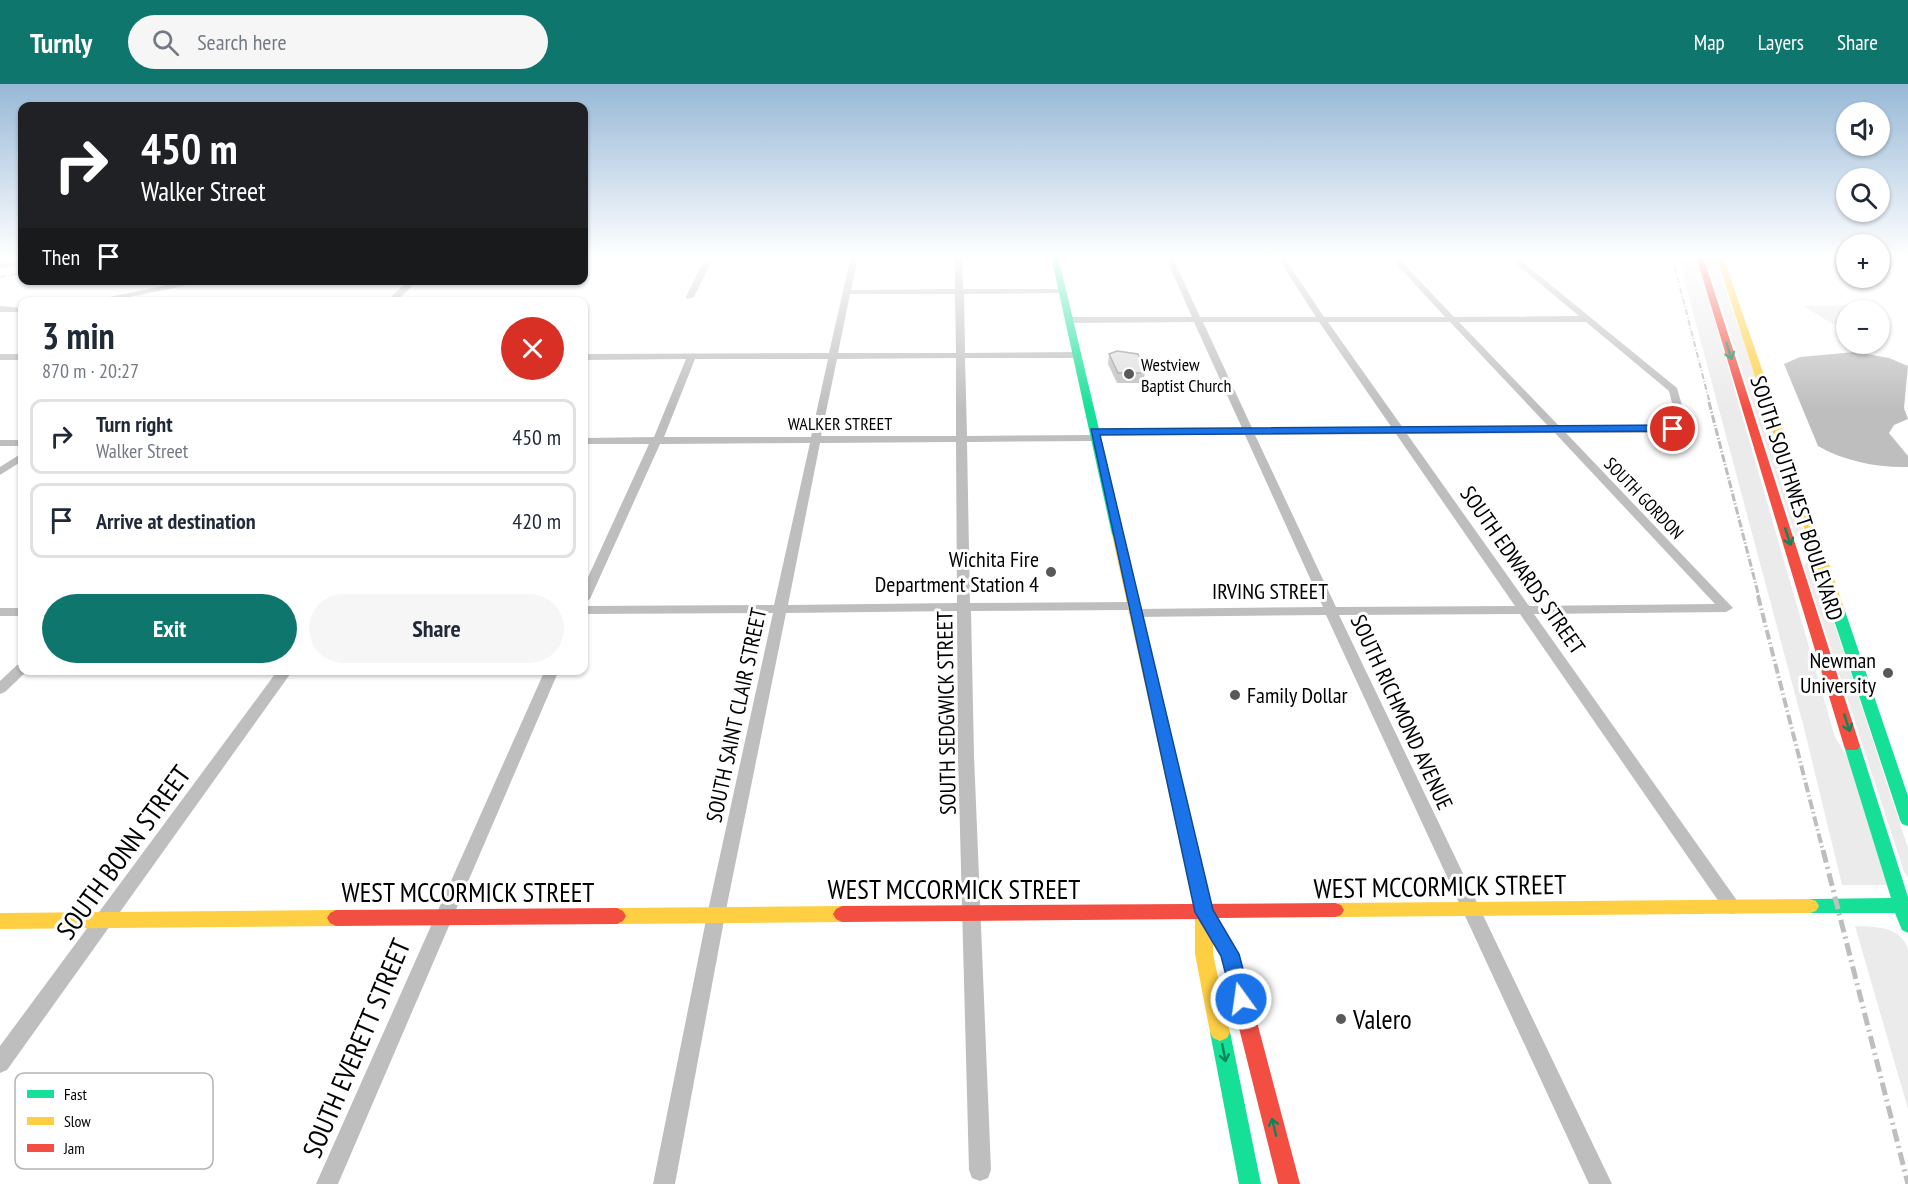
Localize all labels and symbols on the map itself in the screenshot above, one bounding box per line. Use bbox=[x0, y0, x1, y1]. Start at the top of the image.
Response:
one-way arrow bbox=[1724, 341, 1735, 360]
place label: Westview Baptist Church bbox=[1141, 353, 1231, 397]
marker: Westview Baptist Church bbox=[1122, 367, 1136, 381]
street label: SOUTH SOUTHWEST BOULEVARD bbox=[1744, 372, 1850, 624]
pin bbox=[1647, 403, 1698, 454]
street label: WALKER STREET bbox=[788, 412, 892, 435]
street label: SOUTH GORDON bbox=[1599, 452, 1689, 544]
street label: SOUTH EDWARDS STREET bbox=[1454, 480, 1592, 660]
one-way arrow bbox=[1783, 527, 1794, 546]
place label: Wichita Fire Department Station 4 bbox=[875, 545, 1039, 598]
marker: Wichita Fire Department Station 4 bbox=[1044, 565, 1058, 579]
street label: IRVING STREET bbox=[1212, 577, 1328, 605]
street label: SOUTH SAINT CLAIR STREET bbox=[700, 605, 772, 825]
street label: SOUTH RICHMOND AVENUE bbox=[1344, 610, 1460, 814]
street label: SOUTH SEDGWICK STREET bbox=[930, 611, 962, 815]
place label: Newman University bbox=[1800, 646, 1877, 699]
marker: Newman University bbox=[1881, 666, 1895, 680]
place label: Family Dollar bbox=[1247, 681, 1348, 709]
marker: Family Dollar bbox=[1228, 688, 1242, 702]
one-way arrow bbox=[1842, 713, 1853, 732]
street label: SOUTH BONN STREET bbox=[48, 758, 198, 946]
street label: WEST MCCORMICK STREET bbox=[1313, 867, 1567, 905]
street label: WEST MCCORMICK STREET bbox=[828, 872, 1080, 906]
street label: WEST MCCORMICK STREET bbox=[342, 875, 594, 909]
street label: SOUTH EVERETT STREET bbox=[295, 934, 417, 1162]
position arrow bbox=[1209, 967, 1273, 1031]
place label: Valero bbox=[1352, 1002, 1412, 1036]
marker: Valero bbox=[1334, 1012, 1348, 1026]
one-way arrow bbox=[1219, 1042, 1230, 1062]
legend bbox=[15, 1073, 213, 1169]
text: Fast bbox=[64, 1084, 87, 1104]
text: Slow bbox=[64, 1111, 91, 1131]
one-way arrow bbox=[1268, 1118, 1280, 1137]
text: Jam bbox=[63, 1138, 85, 1158]

